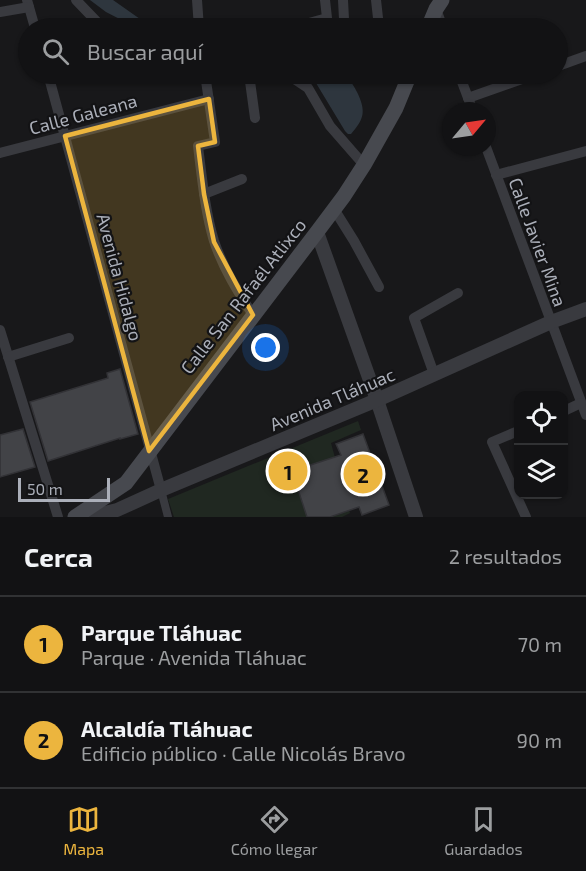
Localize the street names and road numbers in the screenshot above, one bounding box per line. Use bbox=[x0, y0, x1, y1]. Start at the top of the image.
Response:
street label: Calle Galeana bbox=[27, 89, 139, 139]
street label: Calle Javier Mina bbox=[505, 175, 571, 309]
street label: Avenida Hidalgo bbox=[92, 211, 148, 343]
street label: Calle San Rafaél Atlixco bbox=[176, 214, 310, 378]
street label: Avenida Tláhuac bbox=[266, 363, 398, 435]

